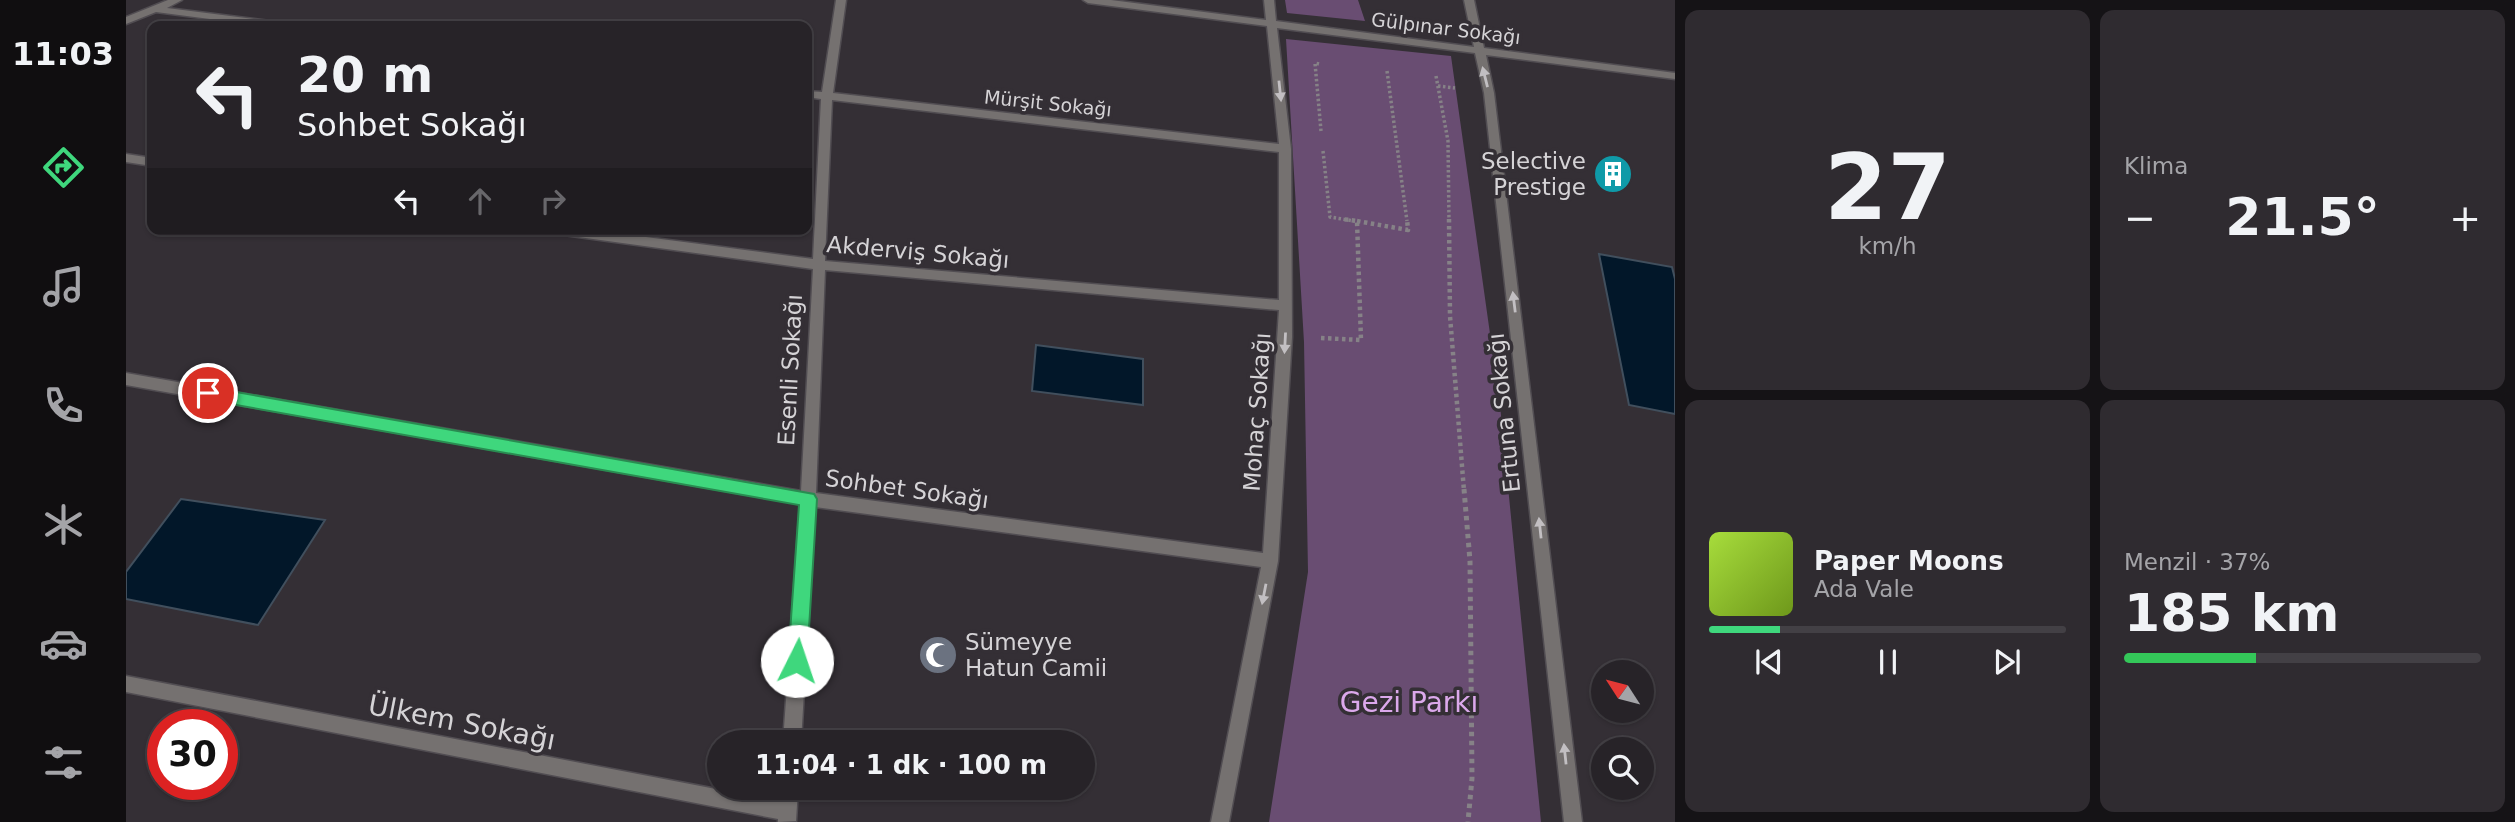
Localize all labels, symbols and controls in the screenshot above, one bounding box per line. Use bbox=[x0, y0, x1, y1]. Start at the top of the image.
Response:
street label: Gülpınar Sokağı bbox=[1370, 8, 1522, 48]
text: 11:03 bbox=[12, 35, 114, 73]
text: 20 m bbox=[297, 47, 433, 104]
icon: left bbox=[182, 49, 273, 140]
one-way arrow bbox=[1479, 65, 1490, 87]
one-way arrow bbox=[1275, 81, 1286, 103]
street label: Mürşit Sokağı bbox=[983, 85, 1113, 121]
text: Sohbet Sokağı bbox=[297, 106, 527, 144]
text: 27 bbox=[1824, 135, 1951, 240]
icon: directions bbox=[39, 143, 88, 192]
place label: Selective Prestige bbox=[1481, 148, 1586, 200]
building icon: Selective Prestige bbox=[1592, 153, 1634, 195]
text: Klima bbox=[2124, 153, 2188, 179]
icon: left bbox=[388, 182, 426, 220]
icon: ahead bbox=[461, 182, 499, 220]
icon: right bbox=[534, 182, 572, 220]
text: 21.5° bbox=[2225, 187, 2380, 247]
text: − bbox=[2124, 196, 2156, 240]
text: + bbox=[2449, 196, 2481, 240]
street label: Akderviş Sokağı bbox=[826, 231, 1010, 273]
text: km/h bbox=[1858, 233, 1917, 259]
icon: music bbox=[39, 262, 88, 311]
one-way arrow bbox=[1508, 291, 1519, 313]
street label: Esenli Sokağı bbox=[773, 293, 807, 447]
street label: Mohaç Sokağı bbox=[1238, 332, 1276, 492]
one-way arrow bbox=[1279, 332, 1290, 354]
street label: Ertuna Sokağı bbox=[1483, 332, 1525, 494]
pin bbox=[178, 363, 238, 423]
icon: arrive bbox=[189, 374, 227, 412]
icon: phone bbox=[39, 381, 88, 430]
street label: Sohbet Sokağı bbox=[823, 465, 991, 513]
icon: climate bbox=[39, 500, 88, 549]
one-way arrow bbox=[1534, 517, 1545, 539]
text: Paper Moons bbox=[1814, 546, 2004, 576]
text: Menzil · 37% bbox=[2124, 549, 2270, 575]
text: Ada Vale bbox=[1814, 576, 1914, 602]
one-way arrow bbox=[1258, 583, 1269, 605]
text: 185 km bbox=[2124, 583, 2339, 643]
icon: car bbox=[39, 619, 88, 668]
position arrow bbox=[760, 624, 834, 698]
place label: Sümeyye Hatun Camii bbox=[965, 629, 1107, 681]
mosque icon: Sümeyye Hatun Camii bbox=[917, 634, 959, 676]
icon: previous bbox=[1750, 643, 1788, 681]
icon: pause bbox=[1869, 643, 1907, 681]
icon: next bbox=[1988, 643, 2026, 681]
north arrow bbox=[1591, 660, 1654, 723]
map controls bbox=[1591, 660, 1654, 800]
park label: Gezi Parkı bbox=[1340, 686, 1478, 719]
street label: Ülkem Sokağı bbox=[365, 687, 559, 757]
speed limit sign: 30 bbox=[147, 709, 238, 800]
button: search bbox=[1591, 737, 1654, 800]
icon: filters bbox=[39, 738, 88, 787]
one-way arrow bbox=[1560, 743, 1571, 765]
text: 11:04 · 1 dk · 100 m bbox=[755, 750, 1047, 780]

